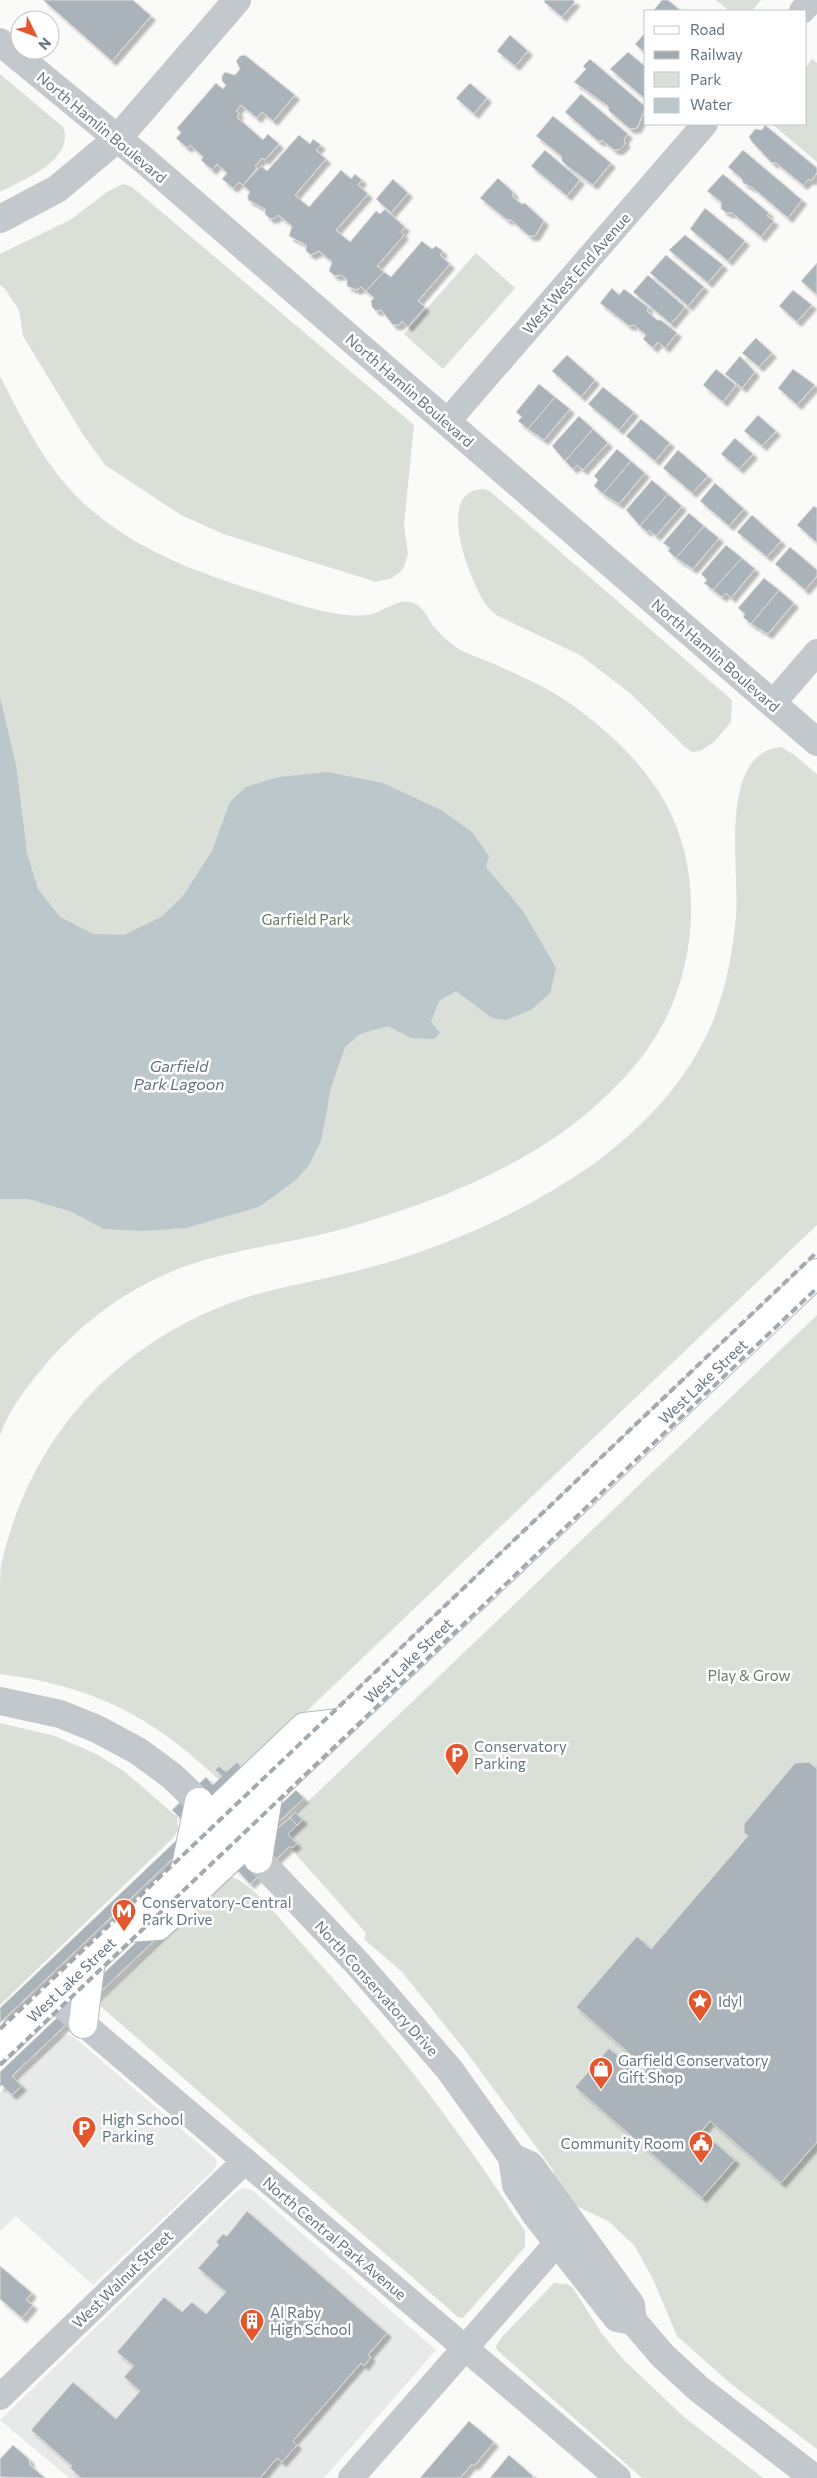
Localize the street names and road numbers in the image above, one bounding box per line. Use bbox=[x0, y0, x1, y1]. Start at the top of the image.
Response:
street label: North Hamlin Boulevard bbox=[34, 68, 170, 186]
street label: West West End Avenue bbox=[518, 209, 634, 337]
street label: North Hamlin Boulevard bbox=[342, 330, 478, 450]
street label: North Hamlin Boulevard bbox=[648, 595, 784, 715]
street label: West Lake Street bbox=[655, 1335, 751, 1428]
street label: West Lake Street bbox=[360, 1614, 456, 1707]
street label: North Conservatory Drive bbox=[312, 1917, 443, 2059]
street label: West Lake Street bbox=[23, 1933, 119, 2026]
street label: North Central Park Avenue bbox=[260, 2173, 410, 2303]
street label: West Walnut Street bbox=[68, 2226, 176, 2332]

